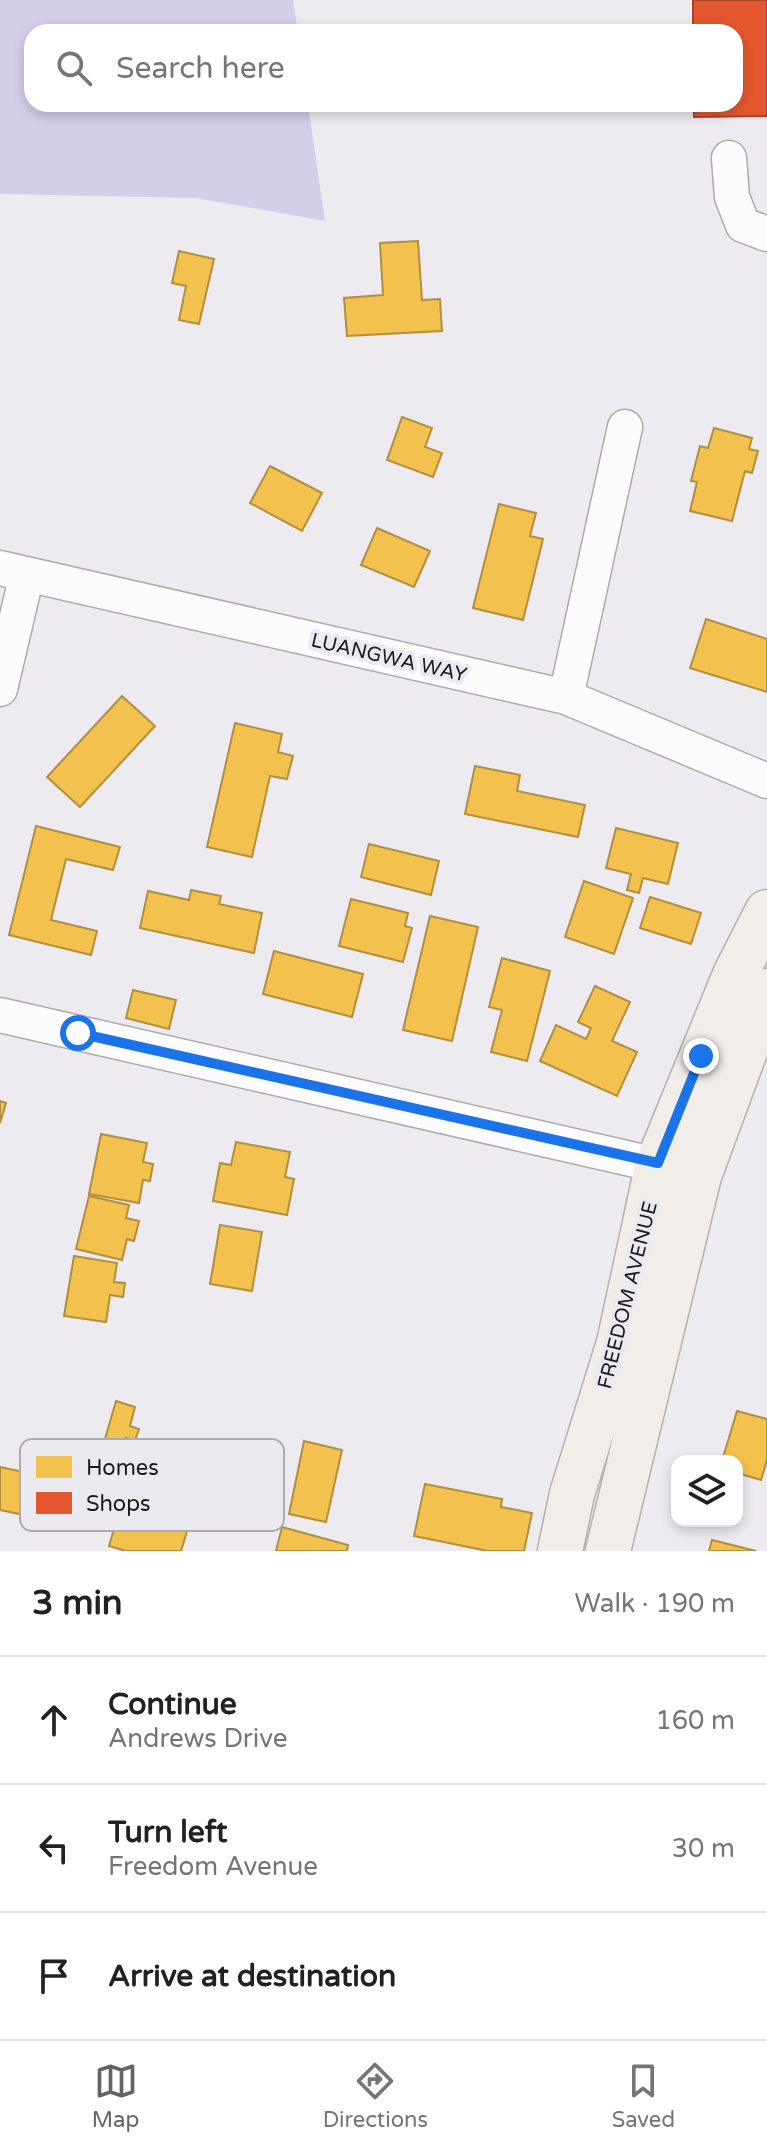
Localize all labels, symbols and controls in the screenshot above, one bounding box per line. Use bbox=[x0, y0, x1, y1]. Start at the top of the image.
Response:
search box bbox=[24, 24, 743, 112]
icon: search bbox=[52, 46, 96, 90]
text: Search here bbox=[116, 50, 285, 87]
street label: LUANGWA WAY bbox=[309, 628, 469, 688]
route start bbox=[60, 1015, 96, 1051]
route end bbox=[683, 1038, 719, 1074]
street label: FREEDOM AVENUE bbox=[593, 1199, 663, 1391]
legend bbox=[20, 1439, 284, 1531]
text: Homes bbox=[86, 1455, 159, 1481]
map controls bbox=[671, 1455, 743, 1527]
button: layers bbox=[671, 1455, 743, 1527]
text: Shops bbox=[86, 1491, 151, 1517]
text: 3 min bbox=[32, 1583, 123, 1624]
text: Walk · 190 m bbox=[575, 1588, 735, 1619]
text: Continue bbox=[108, 1686, 237, 1723]
icon: ahead bbox=[32, 1698, 76, 1742]
text: 160 m bbox=[655, 1705, 735, 1736]
text: Andrews Drive bbox=[108, 1723, 288, 1754]
text: Turn left bbox=[108, 1814, 227, 1851]
icon: left bbox=[32, 1826, 76, 1870]
text: 30 m bbox=[672, 1833, 735, 1864]
text: Freedom Avenue bbox=[108, 1851, 318, 1882]
icon: arrive bbox=[32, 1954, 76, 1998]
text: Arrive at destination bbox=[108, 1958, 396, 1995]
tab: Map bbox=[92, 2059, 139, 2133]
tab: Directions bbox=[323, 2059, 428, 2133]
tab: Saved bbox=[612, 2059, 675, 2133]

